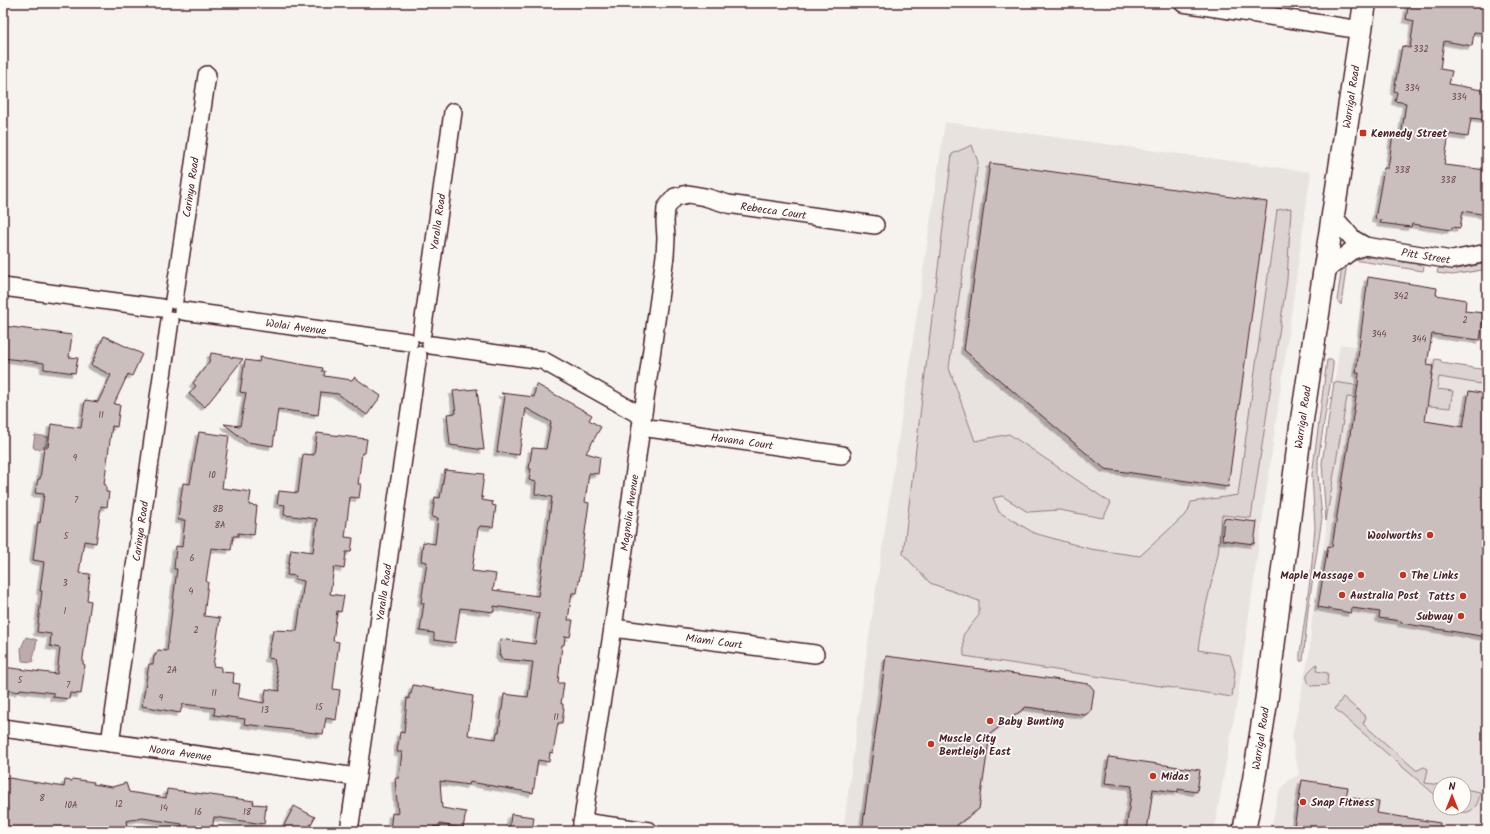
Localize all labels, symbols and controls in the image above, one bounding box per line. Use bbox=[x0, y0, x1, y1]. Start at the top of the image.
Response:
house number: 332 bbox=[1413, 42, 1429, 57]
street label: Warrigal Road bbox=[1338, 64, 1366, 130]
house number: 334 bbox=[1404, 81, 1420, 96]
house number: 334 bbox=[1451, 90, 1467, 105]
place label: Kennedy Street bbox=[1371, 125, 1448, 143]
marker: Kennedy Street bbox=[1358, 128, 1368, 138]
street label: Carinya Road bbox=[178, 155, 205, 219]
house number: 338 bbox=[1394, 163, 1410, 178]
house number: 338 bbox=[1440, 173, 1456, 188]
street label: Yaralla Road bbox=[426, 192, 452, 252]
street label: Rebecca Court bbox=[739, 198, 808, 225]
street label: Pitt Street bbox=[1400, 244, 1452, 270]
house number: 342 bbox=[1393, 289, 1409, 304]
house number: 2 bbox=[1462, 313, 1468, 328]
street label: Wolai Avenue bbox=[264, 314, 327, 341]
house number: 344 bbox=[1371, 327, 1387, 342]
house number: 344 bbox=[1411, 332, 1427, 347]
street label: Warrigal Road bbox=[1290, 384, 1317, 450]
house number: 11 bbox=[98, 408, 104, 423]
street label: Havana Court bbox=[710, 429, 775, 455]
house number: 9 bbox=[73, 451, 78, 466]
house number: 10 bbox=[208, 468, 216, 483]
street label: Magnolia Avenue bbox=[616, 473, 644, 552]
house number: 7 bbox=[74, 493, 79, 508]
street label: Carinya Road bbox=[128, 499, 154, 563]
house number: 8B bbox=[212, 502, 224, 517]
house number: 8A bbox=[215, 518, 226, 533]
place label: Woolworths bbox=[1367, 527, 1423, 545]
house number: 5 bbox=[64, 529, 70, 544]
marker: Woolworths bbox=[1425, 530, 1435, 540]
house number: 6 bbox=[189, 551, 195, 566]
street label: Yaralla Road bbox=[372, 562, 398, 622]
place label: Maple Massage bbox=[1280, 567, 1354, 585]
place label: The Links bbox=[1411, 567, 1459, 585]
marker: Maple Massage bbox=[1356, 570, 1366, 580]
marker: The Links bbox=[1398, 570, 1408, 580]
house number: 3 bbox=[62, 576, 68, 591]
house number: 4 bbox=[189, 584, 194, 599]
place label: Australia Post bbox=[1350, 587, 1420, 605]
place label: Tatts bbox=[1428, 588, 1456, 606]
marker: Australia Post bbox=[1337, 590, 1347, 600]
marker: Tatts bbox=[1458, 591, 1468, 601]
house number: 1 bbox=[64, 604, 67, 619]
place label: Subway bbox=[1416, 608, 1453, 626]
marker: Subway bbox=[1456, 611, 1466, 621]
house number: 2 bbox=[193, 623, 199, 638]
street label: Miami Court bbox=[685, 629, 744, 655]
house number: 2A bbox=[167, 663, 178, 678]
house number: 5 bbox=[18, 673, 24, 688]
house number: 7 bbox=[66, 678, 71, 693]
house number: 11 bbox=[211, 686, 217, 701]
house number: 9 bbox=[159, 691, 164, 706]
house number: 15 bbox=[315, 700, 324, 715]
house number: 13 bbox=[261, 703, 269, 718]
street label: Warrigal Road bbox=[1248, 705, 1275, 771]
house number: 11 bbox=[553, 710, 559, 725]
place label: Baby Bunting bbox=[998, 713, 1064, 731]
marker: Baby Bunting bbox=[985, 716, 995, 726]
place label: Muscle City Bentleigh East bbox=[939, 730, 1012, 761]
marker: Muscle City Bentleigh East bbox=[926, 739, 936, 749]
street label: Noora Avenue bbox=[148, 740, 213, 767]
place label: Midas bbox=[1161, 768, 1190, 786]
marker: Midas bbox=[1148, 771, 1158, 781]
north arrow bbox=[1432, 776, 1472, 816]
text: N bbox=[1449, 778, 1456, 796]
house number: 8 bbox=[39, 791, 45, 806]
place label: Snap Fitness bbox=[1311, 794, 1375, 812]
house number: 12 bbox=[115, 797, 123, 812]
marker: Snap Fitness bbox=[1298, 797, 1308, 807]
house number: 10A bbox=[65, 798, 78, 813]
house number: 14 bbox=[160, 801, 168, 816]
house number: 16 bbox=[194, 805, 202, 820]
house number: 18 bbox=[243, 805, 252, 820]

